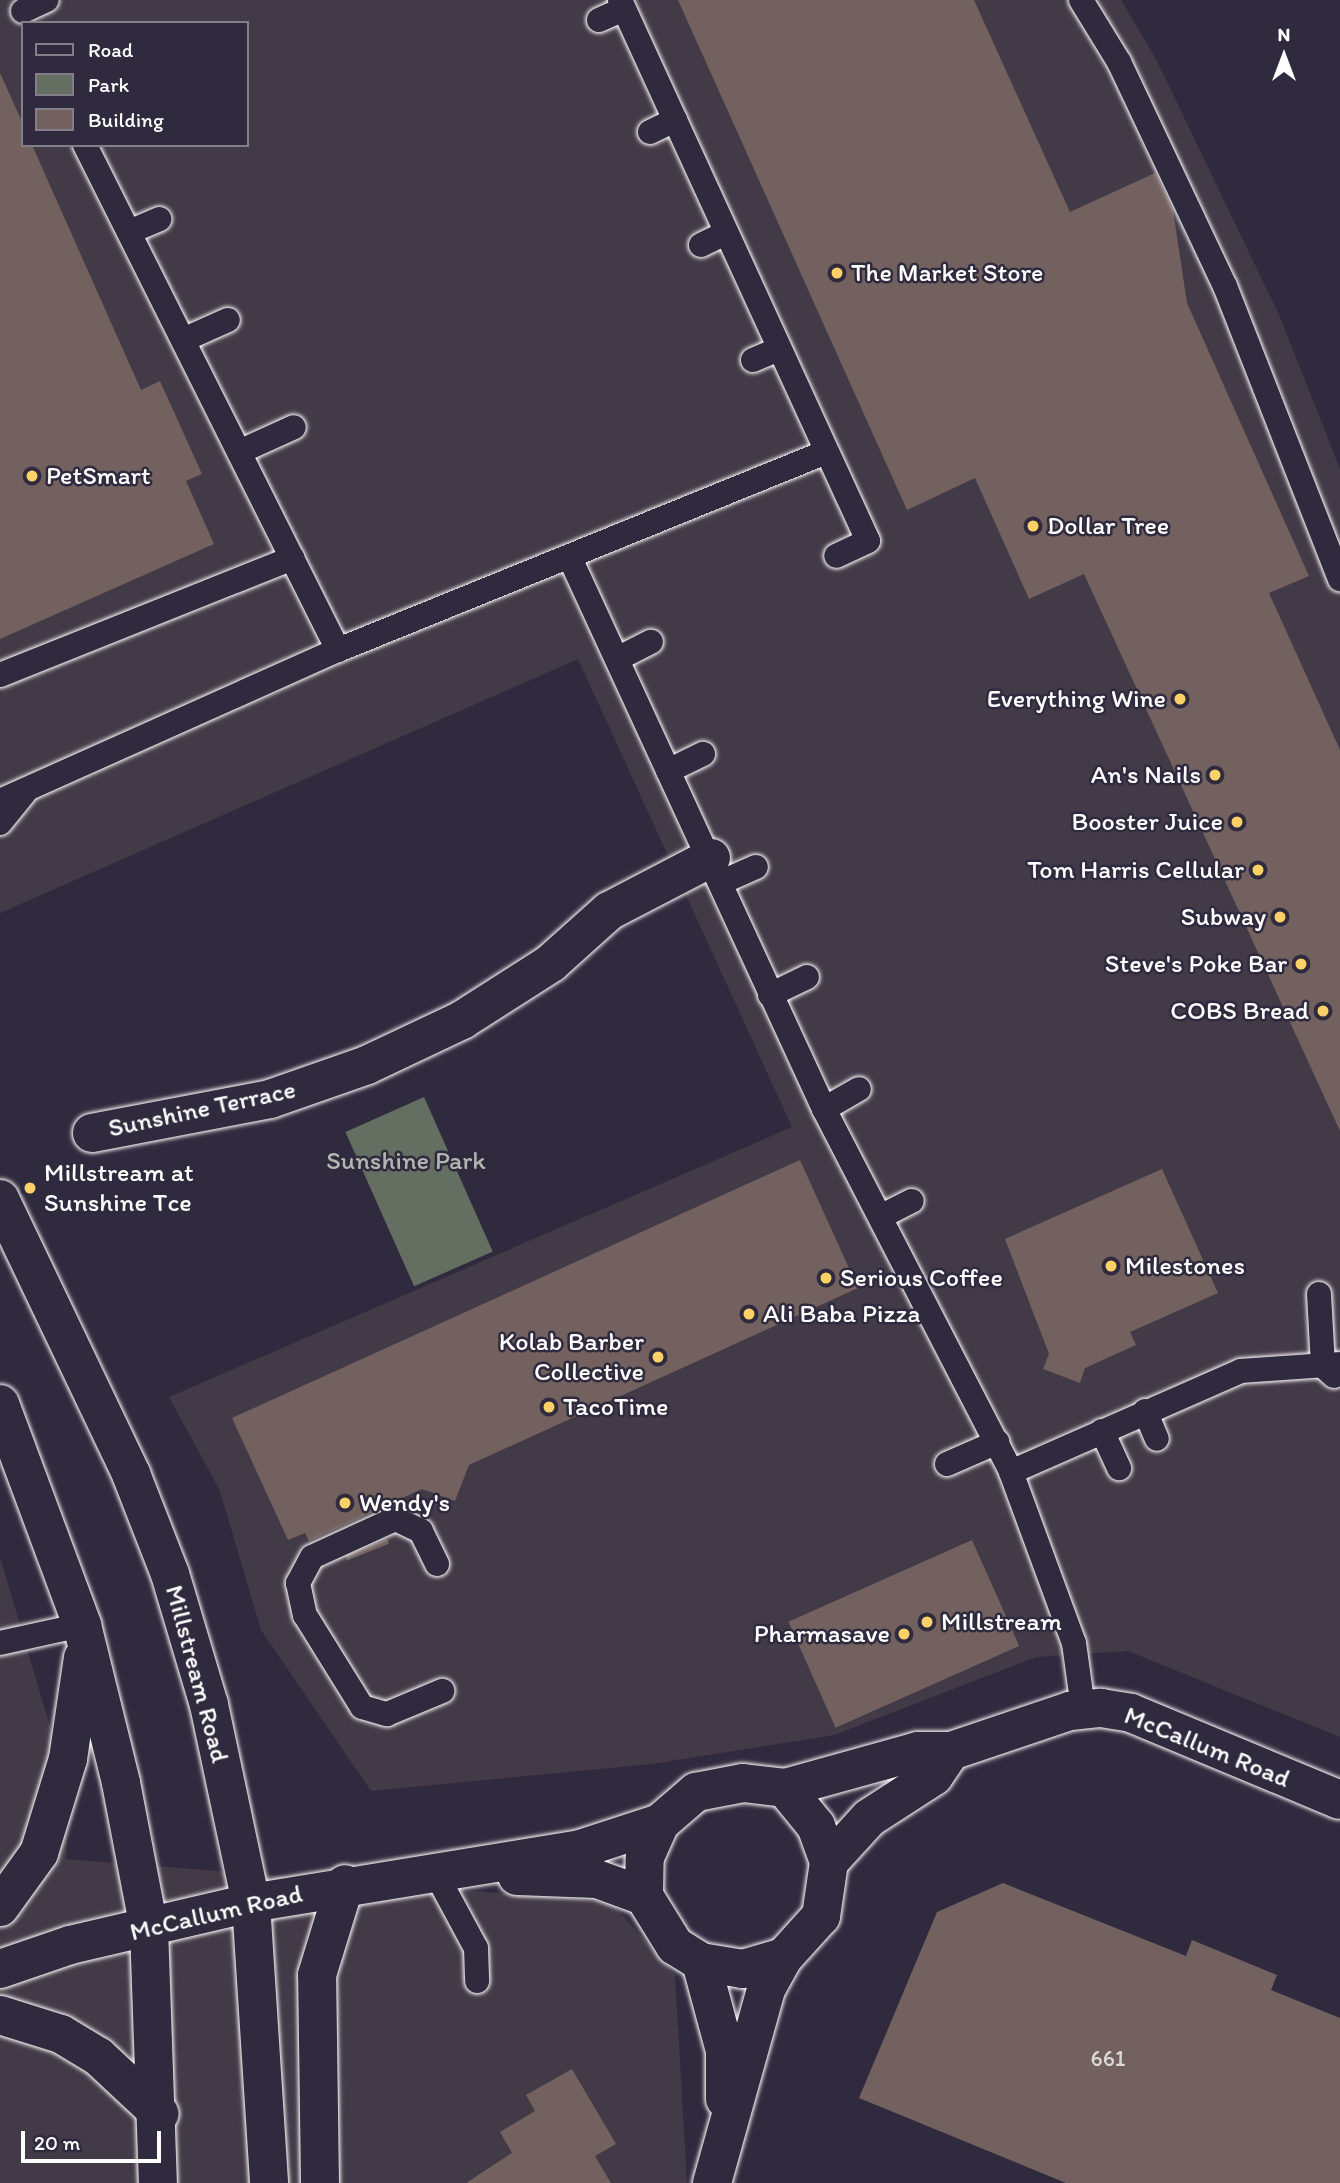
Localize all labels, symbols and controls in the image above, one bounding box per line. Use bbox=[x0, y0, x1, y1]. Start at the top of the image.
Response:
legend bbox=[21, 21, 248, 147]
north arrow bbox=[1249, 21, 1319, 91]
text: N bbox=[1278, 23, 1290, 46]
text: Road bbox=[88, 37, 133, 62]
text: Park bbox=[88, 72, 129, 97]
text: Building bbox=[88, 107, 164, 132]
place label: The Market Store bbox=[851, 257, 1043, 289]
marker: The Market Store bbox=[829, 265, 845, 281]
place label: PetSmart bbox=[46, 460, 151, 492]
marker: PetSmart bbox=[24, 468, 40, 484]
place label: Dollar Tree bbox=[1047, 510, 1169, 542]
marker: Dollar Tree bbox=[1025, 518, 1041, 534]
place label: Everything Wine bbox=[986, 683, 1166, 715]
marker: Everything Wine bbox=[1172, 691, 1188, 707]
place label: An's Nails bbox=[1091, 759, 1201, 791]
marker: An's Nails bbox=[1207, 767, 1223, 783]
place label: Booster Juice bbox=[1071, 806, 1223, 838]
marker: Booster Juice bbox=[1229, 814, 1245, 830]
place label: Tom Harris Cellular bbox=[1026, 854, 1244, 886]
marker: Tom Harris Cellular bbox=[1250, 862, 1266, 878]
place label: Subway bbox=[1181, 901, 1266, 933]
marker: Subway bbox=[1272, 909, 1288, 925]
place label: Steve's Poke Bar bbox=[1104, 948, 1287, 980]
marker: Steve's Poke Bar bbox=[1293, 956, 1309, 972]
place label: COBS Bread bbox=[1170, 995, 1309, 1027]
marker: COBS Bread bbox=[1315, 1003, 1331, 1019]
street label: Sunshine Terrace bbox=[105, 1074, 299, 1144]
park label: Sunshine Park bbox=[326, 1145, 486, 1177]
place label: Millstream at Sunshine Tce bbox=[44, 1157, 194, 1218]
marker: Millstream at Sunshine Tce bbox=[22, 1180, 38, 1196]
place label: Milestones bbox=[1125, 1250, 1245, 1282]
marker: Milestones bbox=[1103, 1258, 1119, 1274]
place label: Serious Coffee bbox=[840, 1262, 1003, 1294]
marker: Serious Coffee bbox=[818, 1270, 834, 1286]
place label: Ali Baba Pizza bbox=[763, 1298, 920, 1330]
marker: Ali Baba Pizza bbox=[741, 1306, 757, 1322]
place label: Kolab Barber Collective bbox=[498, 1326, 644, 1388]
marker: Kolab Barber Collective bbox=[650, 1349, 666, 1365]
place label: TacoTime bbox=[563, 1391, 668, 1423]
marker: TacoTime bbox=[541, 1399, 557, 1415]
place label: Wendy's bbox=[359, 1487, 450, 1519]
marker: Wendy's bbox=[337, 1495, 353, 1511]
street label: Millstream Road bbox=[158, 1582, 236, 1766]
place label: Millstream bbox=[941, 1606, 1062, 1638]
marker: Millstream bbox=[919, 1614, 935, 1630]
place label: Pharmasave bbox=[754, 1618, 890, 1650]
marker: Pharmasave bbox=[896, 1626, 912, 1642]
street label: McCallum Road bbox=[1120, 1700, 1294, 1794]
street label: McCallum Road bbox=[127, 1878, 305, 1948]
house number: 661 bbox=[1090, 2044, 1126, 2072]
scale bar bbox=[24, 2116, 164, 2160]
text: 20 m bbox=[34, 2130, 80, 2155]

